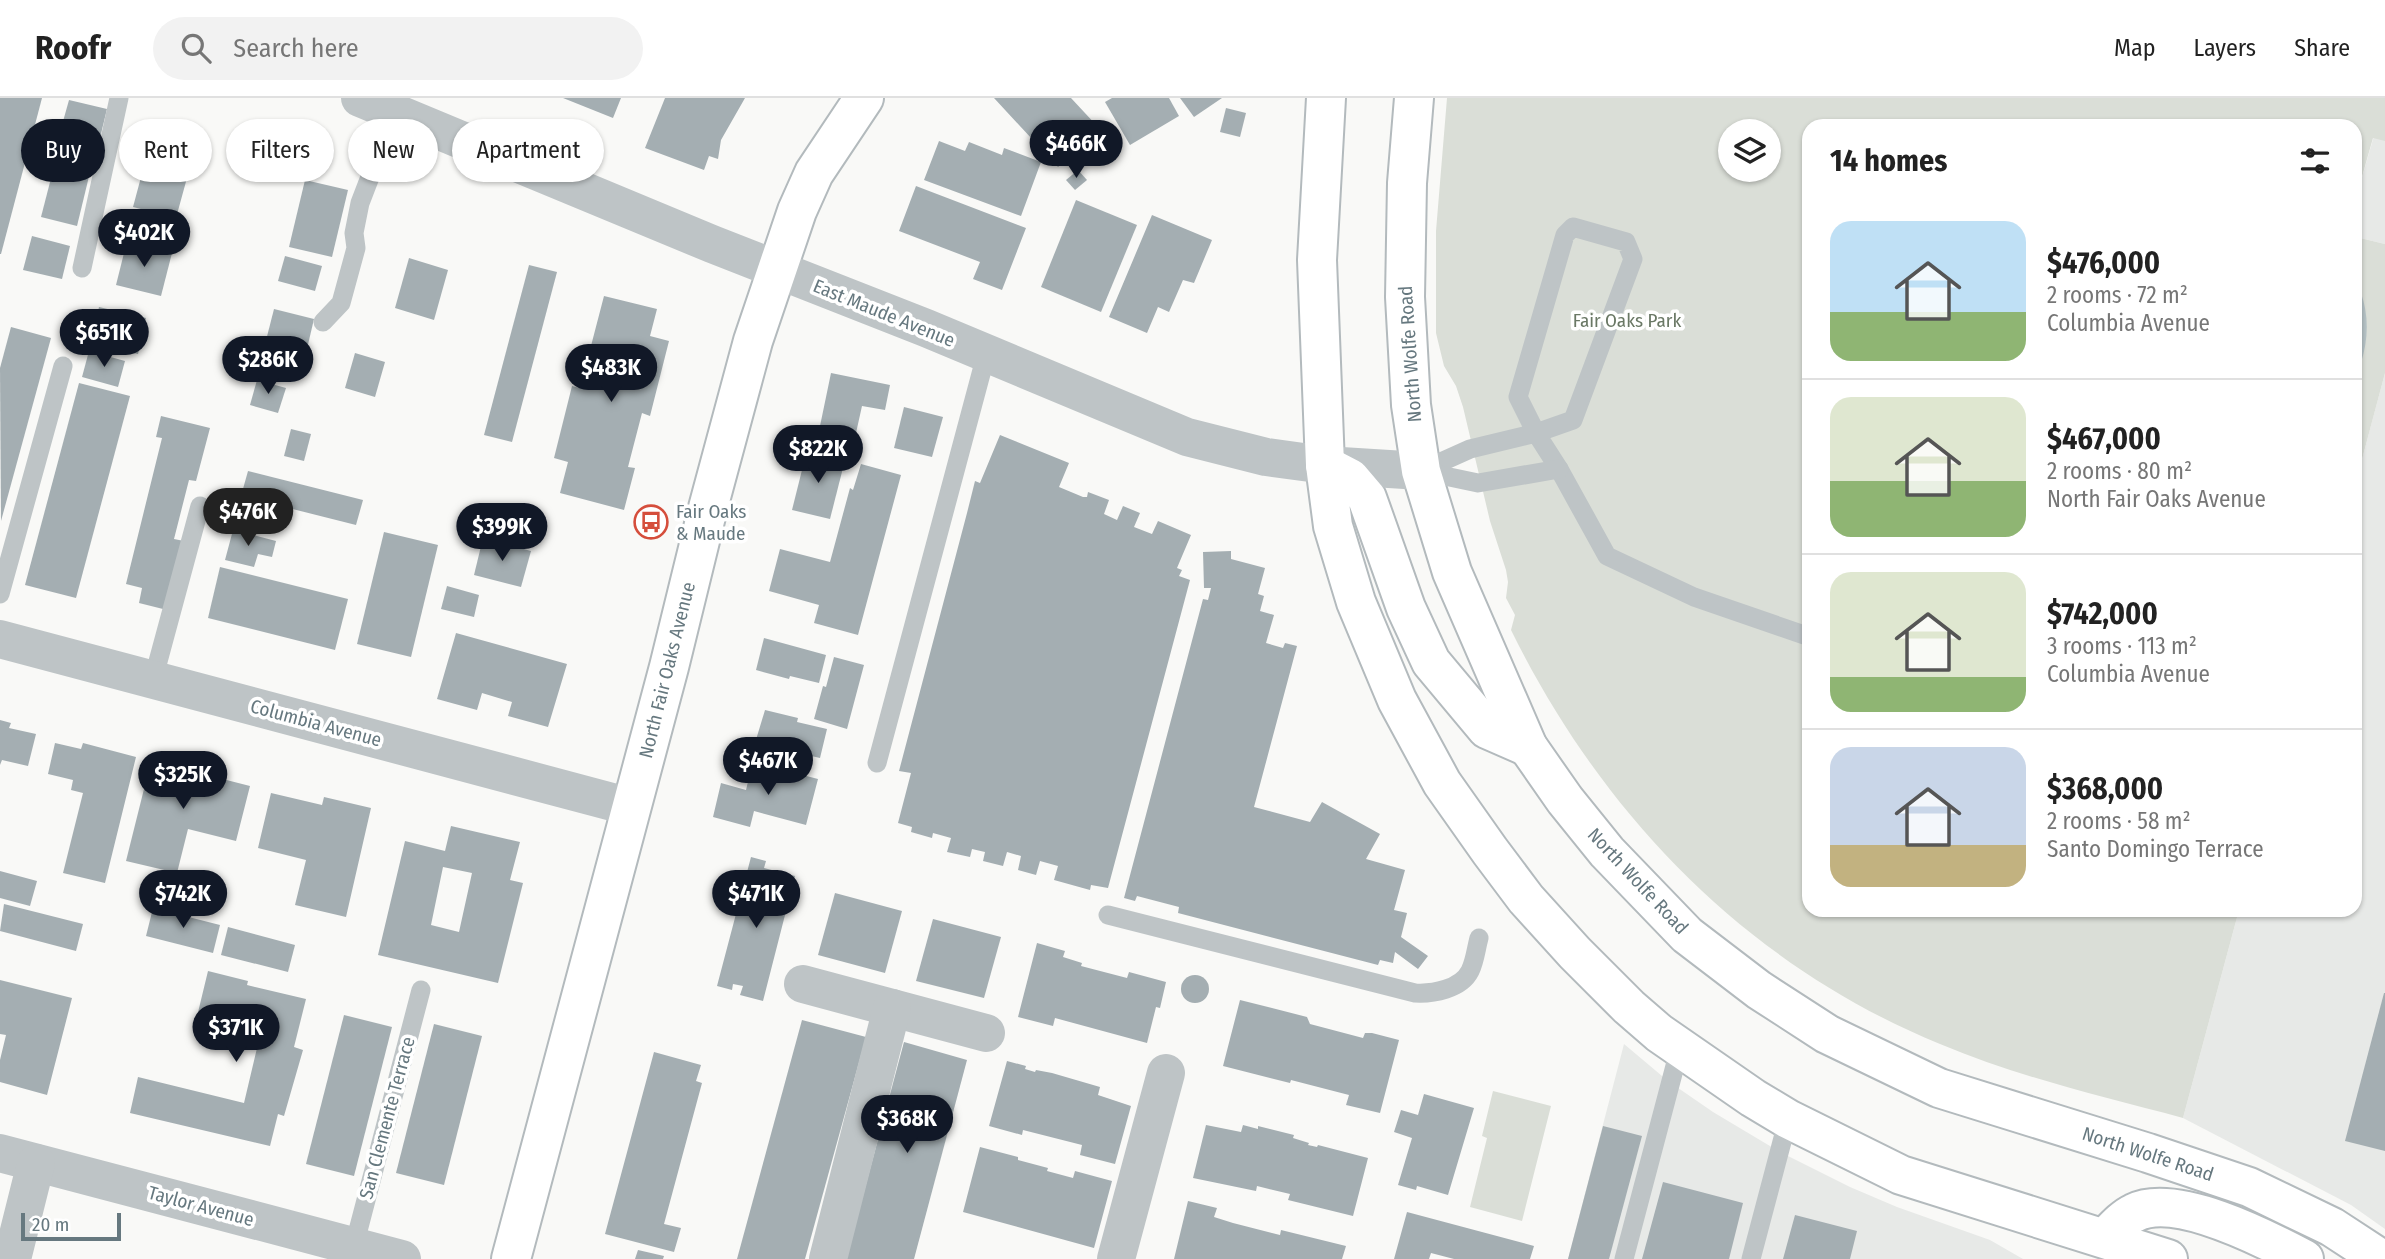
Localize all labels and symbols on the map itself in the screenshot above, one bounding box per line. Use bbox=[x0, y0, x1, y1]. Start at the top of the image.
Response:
pin: $466K bbox=[1027, 120, 1125, 180]
pin: $402K bbox=[95, 209, 193, 269]
street label: East Maude Avenue bbox=[810, 274, 958, 352]
street label: North Wolfe Road bbox=[1394, 285, 1426, 423]
park label: Fair Oaks Park bbox=[1573, 309, 1681, 332]
pin: $651K bbox=[55, 310, 153, 369]
pin: $286K bbox=[219, 336, 317, 396]
pin: $483K bbox=[562, 344, 660, 404]
pin: $822K bbox=[769, 426, 867, 485]
pin: $476K bbox=[199, 489, 297, 548]
place label: Fair Oaks & Maude bbox=[676, 500, 746, 545]
bus stop icon: Fair Oaks & Maude bbox=[632, 503, 670, 541]
pin: $399K bbox=[453, 504, 551, 563]
street label: North Fair Oaks Avenue bbox=[634, 580, 700, 760]
street label: Columbia Avenue bbox=[248, 694, 384, 752]
pin: $467K bbox=[719, 738, 817, 797]
pin: $325K bbox=[134, 752, 232, 811]
street label: North Wolfe Road bbox=[1583, 823, 1693, 939]
pin: $742K bbox=[134, 870, 232, 930]
pin: $471K bbox=[707, 870, 805, 930]
pin: $371K bbox=[187, 1004, 285, 1064]
street label: San Clemente Terrace bbox=[354, 1034, 420, 1202]
pin: $368K bbox=[858, 1096, 956, 1155]
street label: North Wolfe Road bbox=[2079, 1122, 2217, 1186]
street label: Taylor Avenue bbox=[146, 1181, 256, 1231]
scale bar bbox=[21, 1210, 121, 1242]

